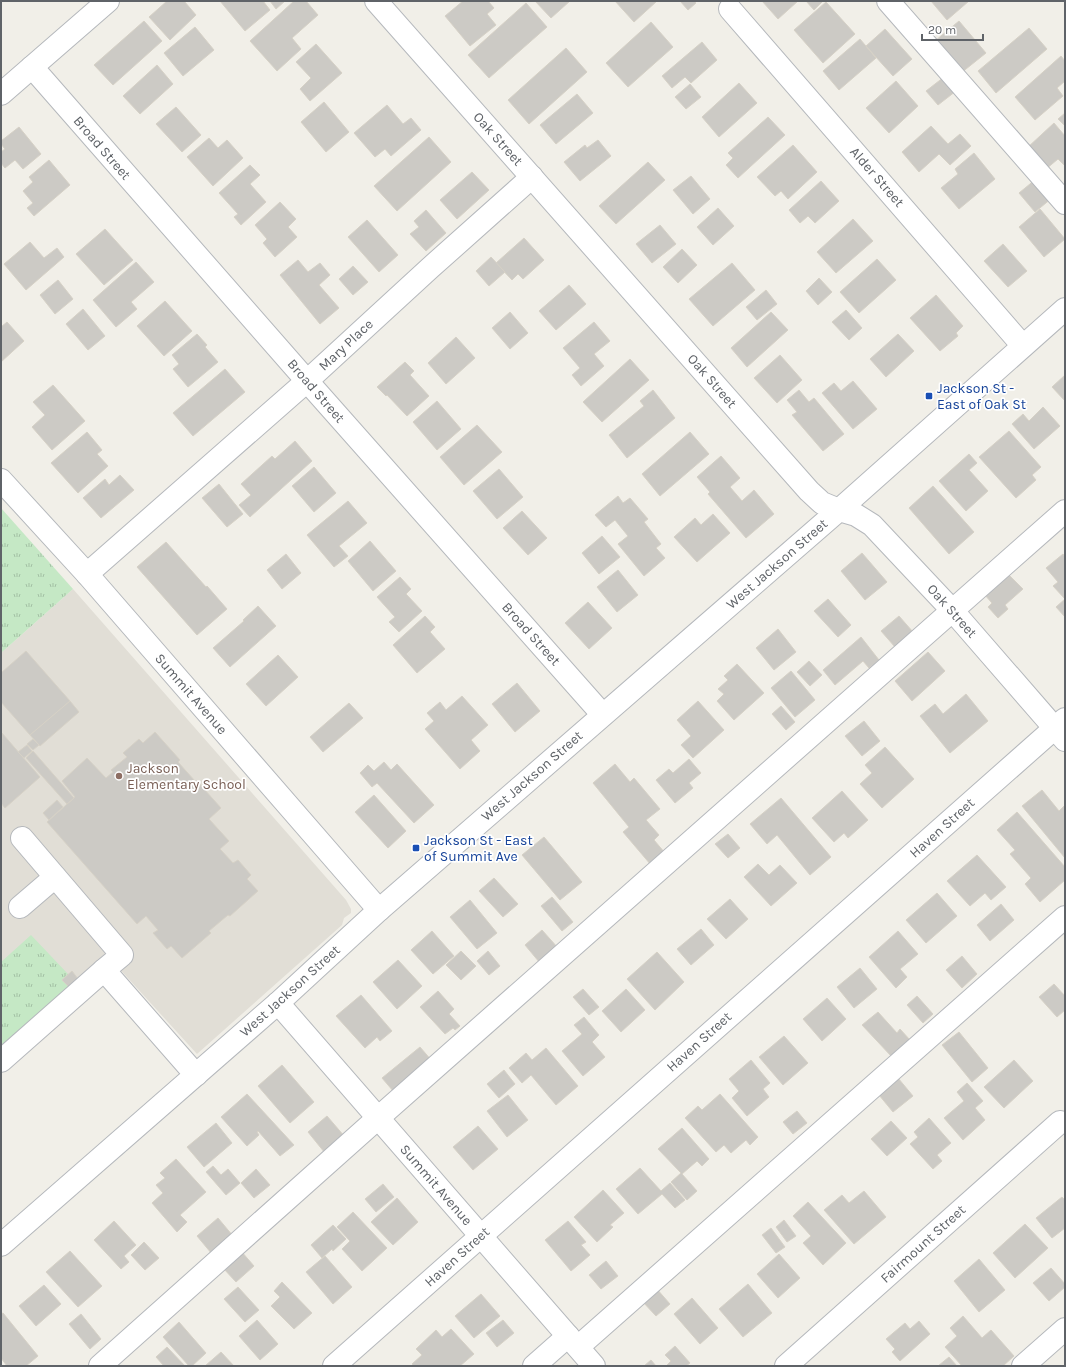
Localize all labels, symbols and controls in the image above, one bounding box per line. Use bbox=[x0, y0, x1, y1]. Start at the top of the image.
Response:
scale bar bbox=[922, 16, 983, 42]
text: 20 m bbox=[928, 23, 956, 37]
street label: Oak Street bbox=[469, 109, 527, 169]
street label: Broad Street bbox=[70, 113, 134, 183]
street label: Alder Street bbox=[846, 143, 908, 211]
street label: Mary Place bbox=[315, 316, 377, 374]
street label: Oak Street bbox=[684, 350, 740, 412]
street label: Broad Street bbox=[284, 356, 348, 426]
place label: Jackson St - East of Oak St bbox=[937, 380, 1026, 413]
marker: Jackson St - East of Oak St bbox=[924, 391, 934, 401]
street label: West Jackson Street bbox=[723, 515, 831, 613]
street label: Oak Street bbox=[923, 581, 981, 641]
street label: Broad Street bbox=[498, 599, 564, 669]
street label: Summit Avenue bbox=[151, 650, 231, 738]
street label: West Jackson Street bbox=[478, 727, 586, 825]
place label: Jackson Elementary School bbox=[127, 760, 246, 793]
marker: Jackson Elementary School bbox=[114, 771, 124, 781]
street label: Haven Street bbox=[906, 794, 978, 862]
place label: Jackson St - East of Summit Ave bbox=[424, 832, 533, 865]
marker: Jackson St - East of Summit Ave bbox=[411, 843, 421, 853]
street label: West Jackson Street bbox=[236, 942, 344, 1040]
street label: Haven Street bbox=[663, 1008, 735, 1076]
street label: Summit Avenue bbox=[396, 1141, 476, 1229]
street label: Fairmount Street bbox=[877, 1201, 969, 1287]
street label: Haven Street bbox=[421, 1223, 493, 1291]

